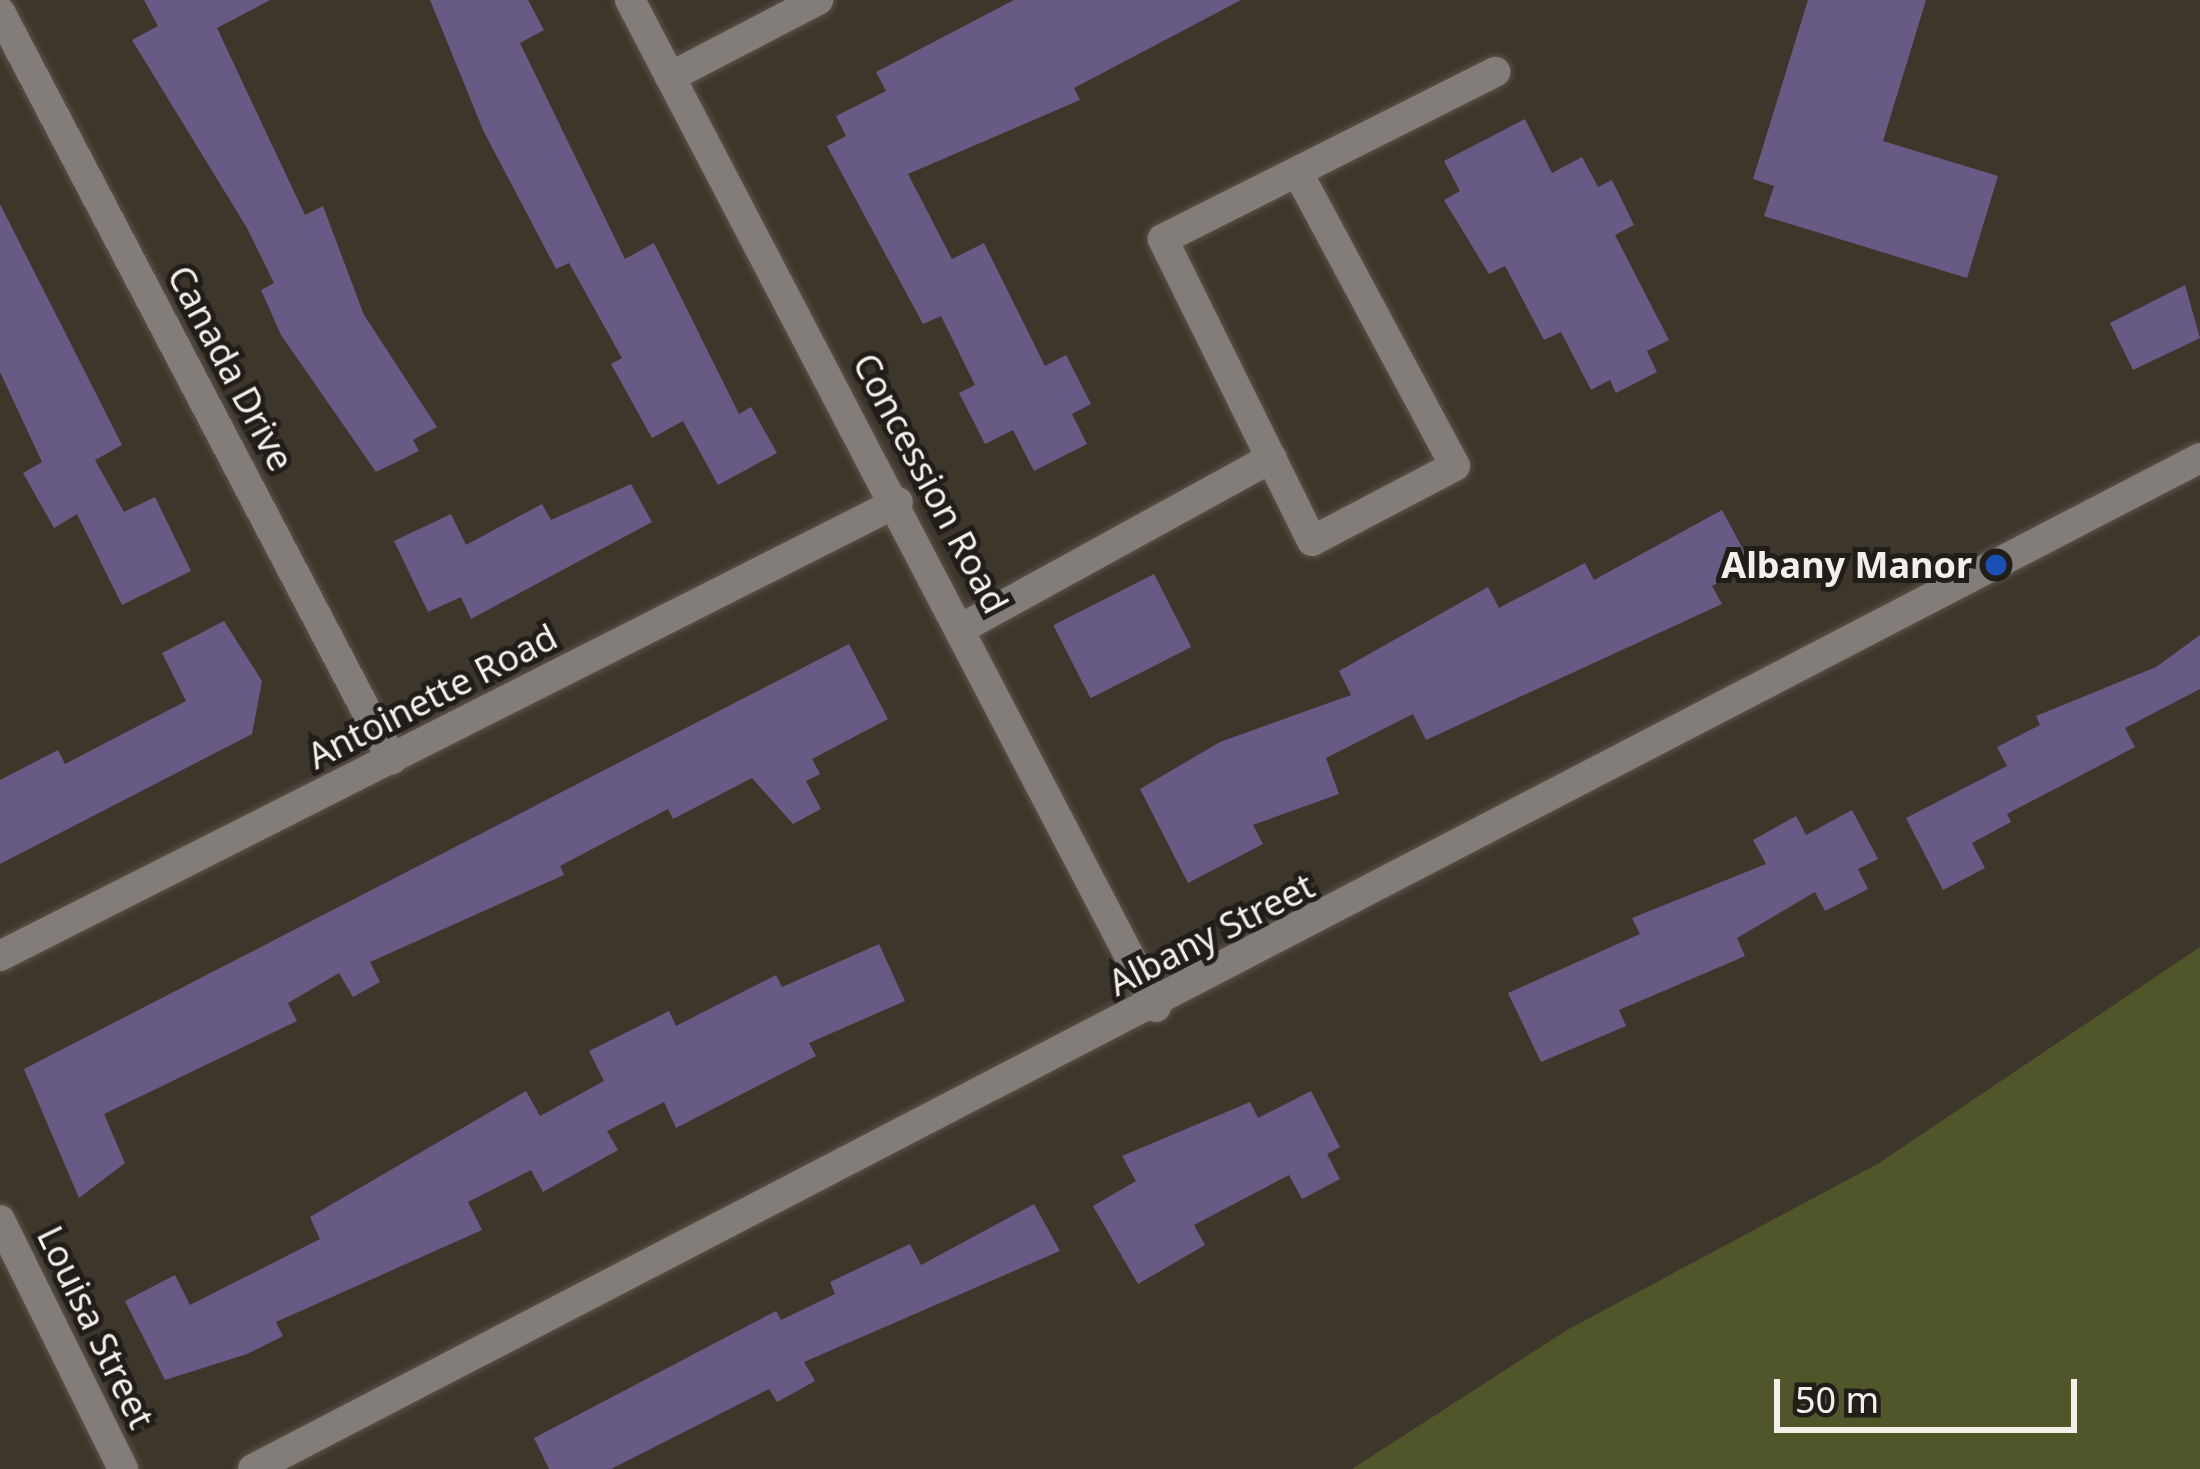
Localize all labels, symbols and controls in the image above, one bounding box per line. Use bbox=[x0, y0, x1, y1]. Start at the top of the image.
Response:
street label: Canada Drive bbox=[159, 258, 303, 478]
street label: Concession Road bbox=[844, 346, 1018, 620]
place label: Albany Manor bbox=[1721, 543, 1972, 587]
marker: Albany Manor bbox=[1983, 552, 2009, 578]
street label: Antoinette Road bbox=[300, 615, 564, 777]
street label: Albany Street bbox=[1101, 864, 1321, 1004]
street label: Louisa Street bbox=[28, 1219, 164, 1435]
scale bar bbox=[1780, 1355, 2083, 1429]
text: 50 m bbox=[1795, 1375, 1879, 1424]

